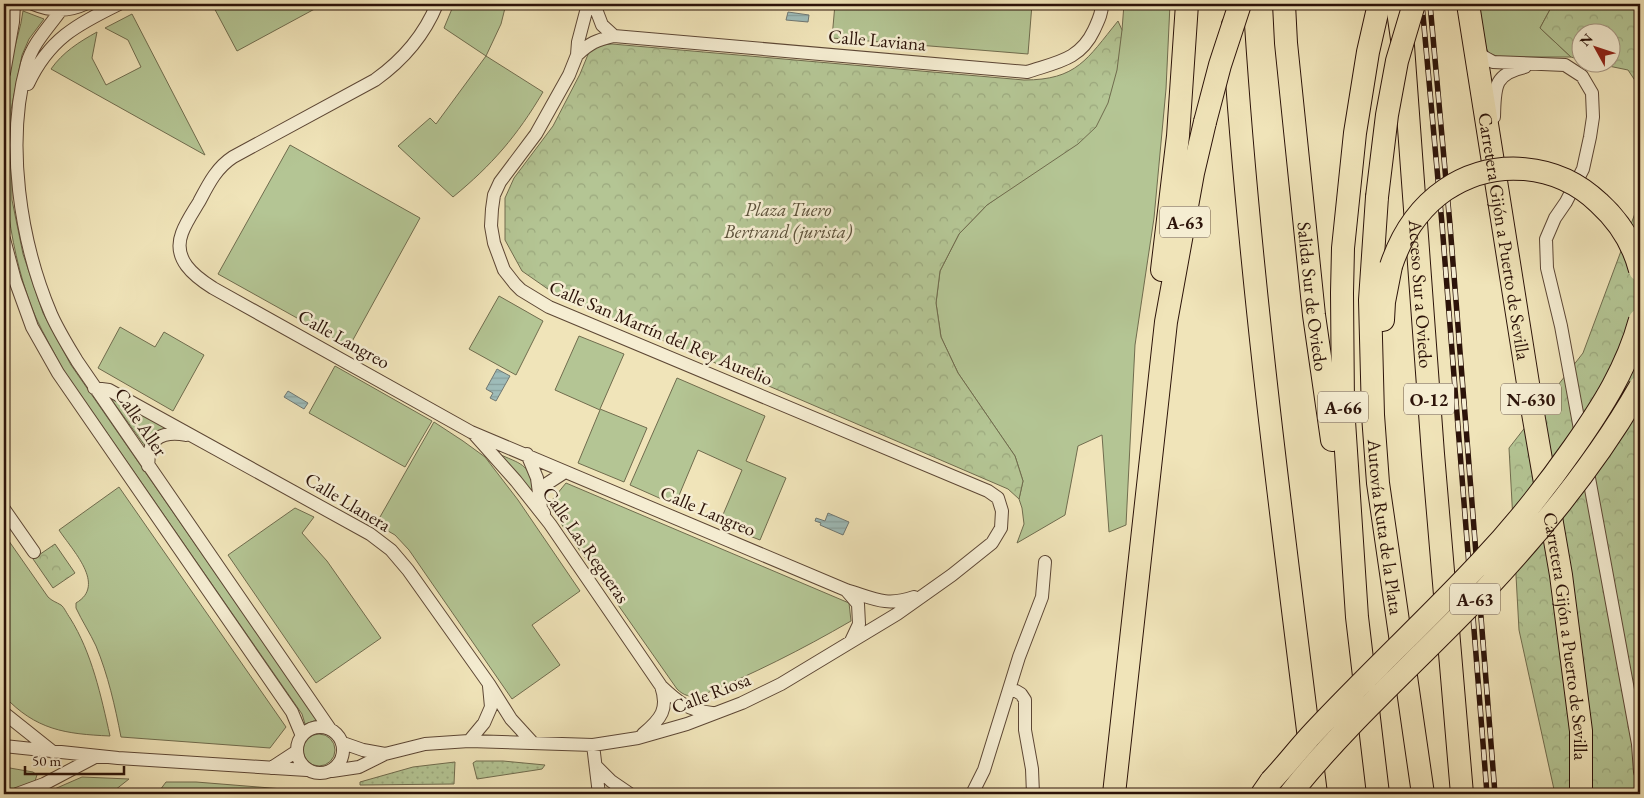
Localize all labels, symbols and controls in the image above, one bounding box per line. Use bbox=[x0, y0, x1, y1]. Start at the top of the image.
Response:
north arrow bbox=[1572, 22, 1622, 72]
street label: Calle Laviana bbox=[827, 23, 927, 57]
text: N bbox=[1576, 29, 1597, 50]
street label: Carretera Gijón a Puerto de Sevilla bbox=[1473, 111, 1537, 362]
park label: Plaza Tuero Bertrand (jurista) bbox=[723, 197, 852, 244]
road number: A-63 bbox=[1160, 206, 1210, 238]
street label: Acceso Sur a Oviedo bbox=[1403, 218, 1439, 369]
street label: Salida Sur de Oviedo bbox=[1292, 221, 1334, 373]
street label: Calle San Martín del Rey Aurelio bbox=[545, 274, 777, 392]
street label: Calle Langreo bbox=[294, 303, 394, 375]
street label: Calle Aller bbox=[109, 383, 173, 462]
road number: O-12 bbox=[1404, 384, 1454, 414]
road number: N-630 bbox=[1501, 384, 1561, 414]
road number: A-66 bbox=[1318, 392, 1368, 422]
street label: Autovía Ruta de la Plata bbox=[1362, 437, 1409, 617]
street label: Calle Llanera bbox=[300, 467, 396, 538]
street label: Calle Langreo bbox=[656, 480, 760, 542]
street label: Calle Las Regueras bbox=[537, 482, 635, 608]
street label: Carretera Gijón a Puerto de Sevilla bbox=[1538, 510, 1594, 761]
road number: A-63 bbox=[1450, 584, 1500, 614]
street label: Calle Riosa bbox=[668, 666, 754, 719]
scale bar bbox=[25, 743, 124, 775]
text: 50 m bbox=[32, 751, 61, 770]

